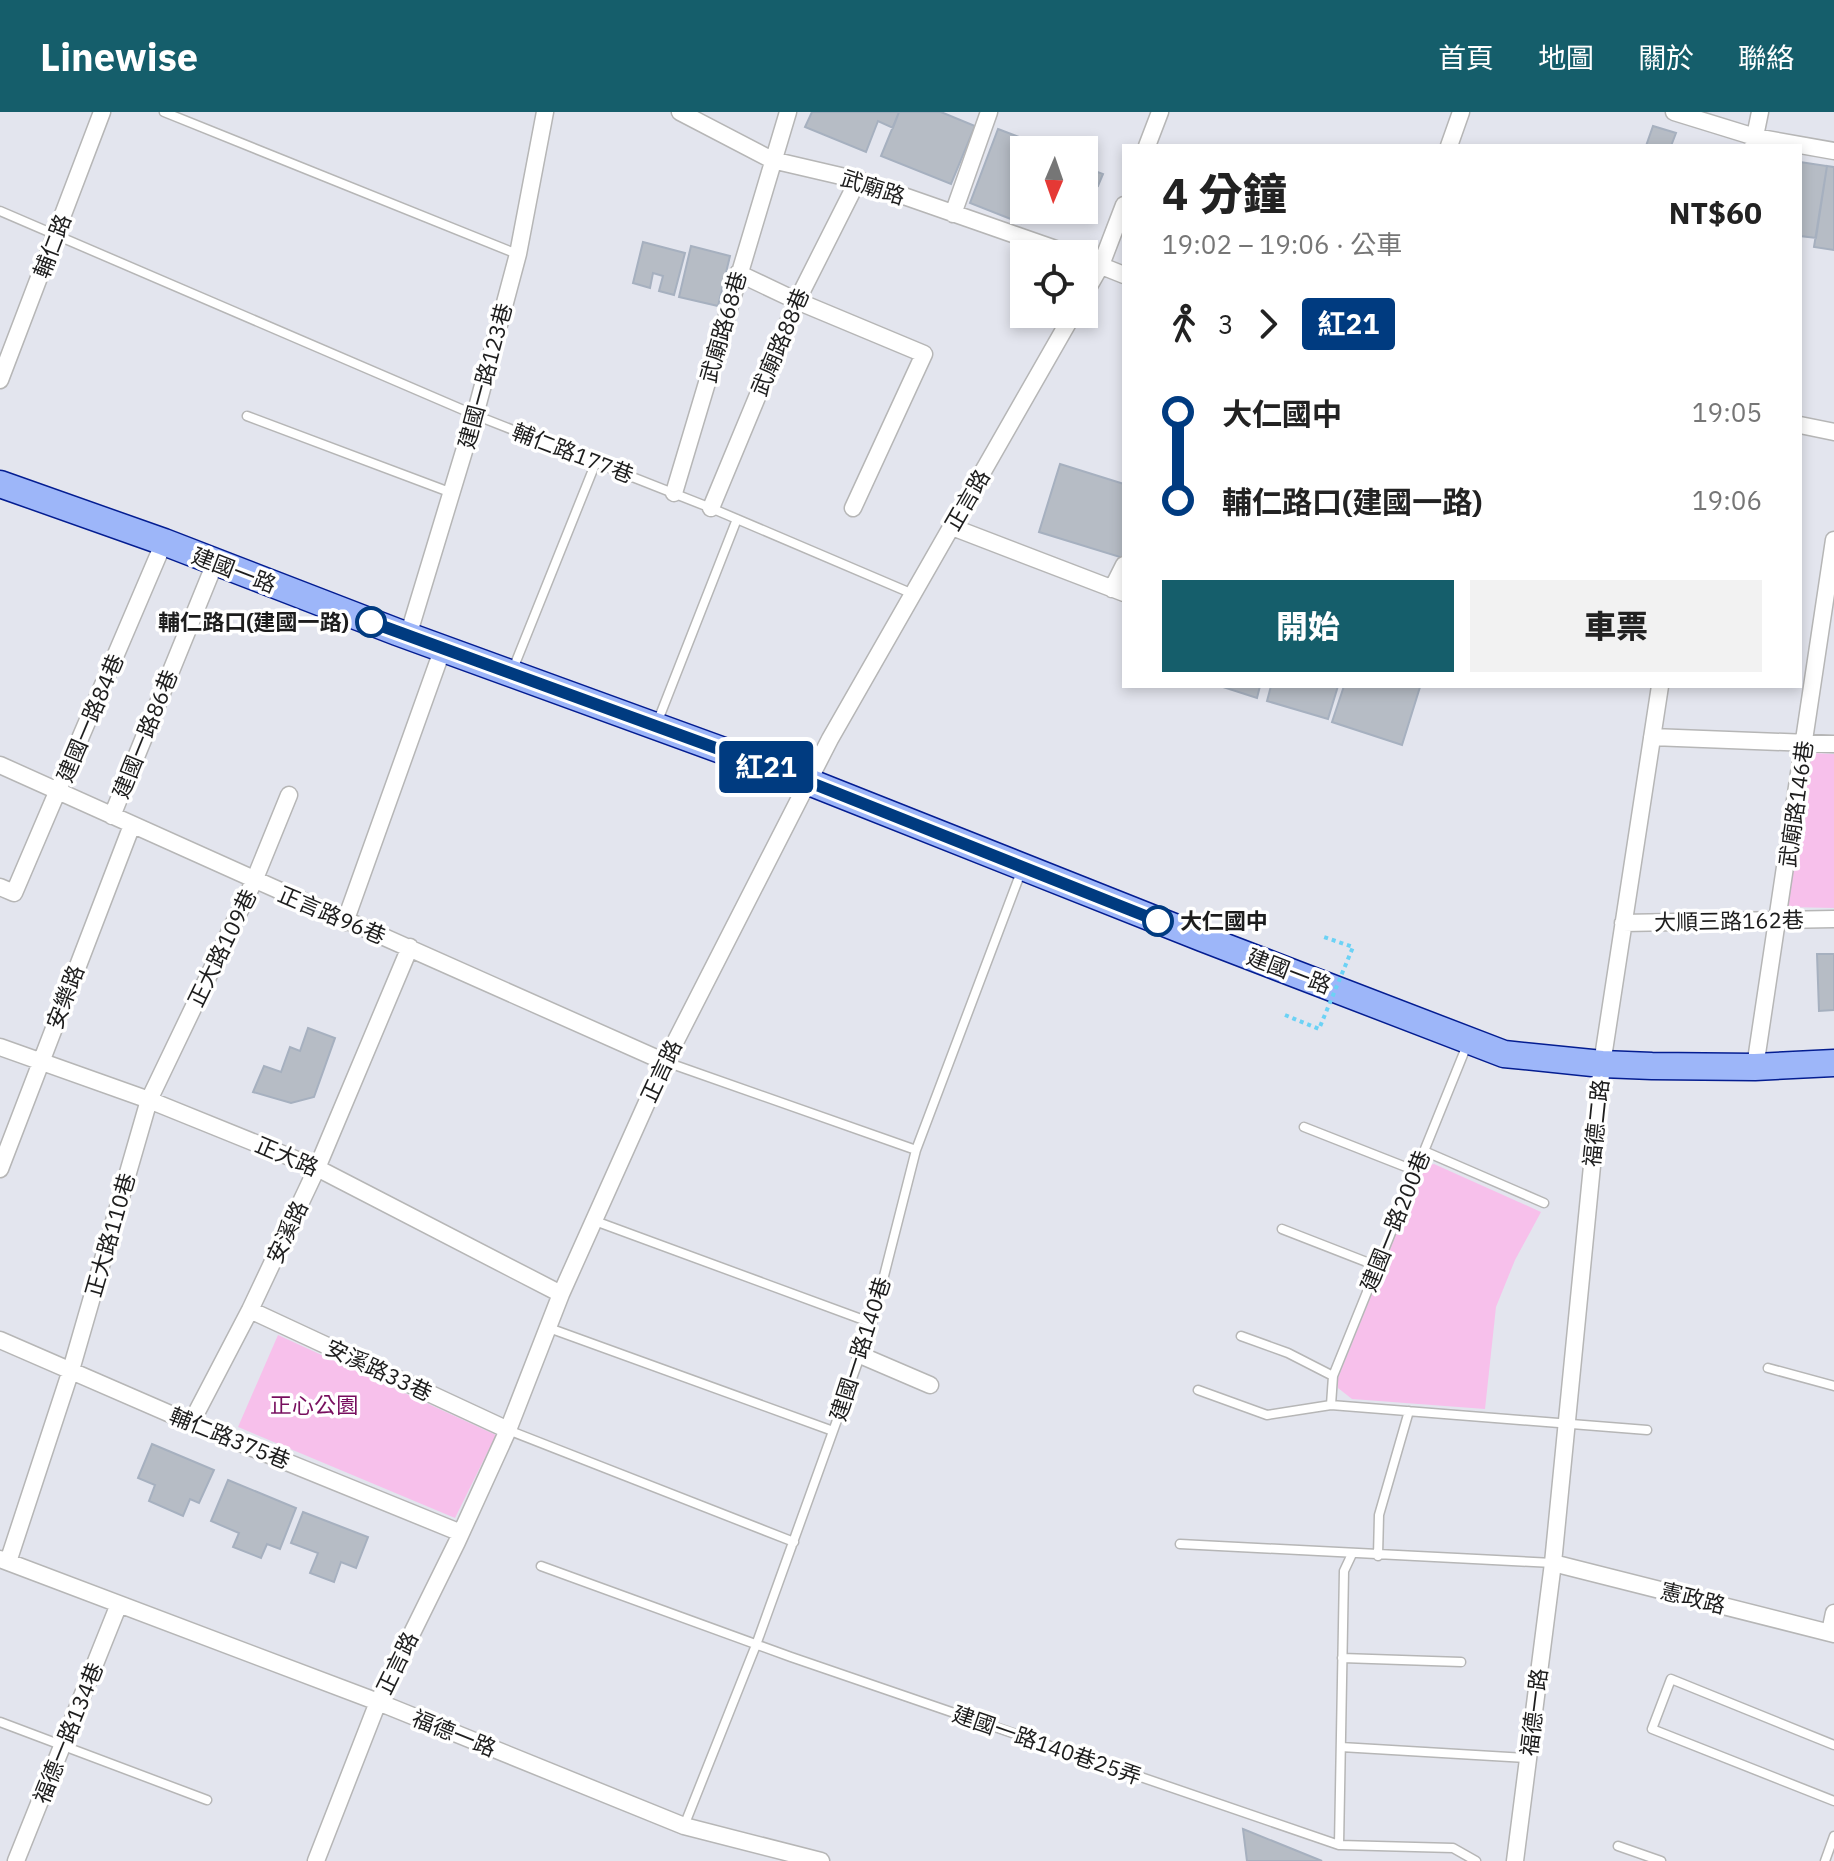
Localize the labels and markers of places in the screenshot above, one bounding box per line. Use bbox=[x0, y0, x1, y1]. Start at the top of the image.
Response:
place label: 輔仁路口(建國一路) bbox=[158, 607, 349, 636]
marker: 輔仁路口(建國一路) bbox=[356, 607, 386, 637]
marker: 大仁國中 bbox=[1143, 906, 1173, 936]
place label: 大仁國中 bbox=[1180, 906, 1268, 935]

